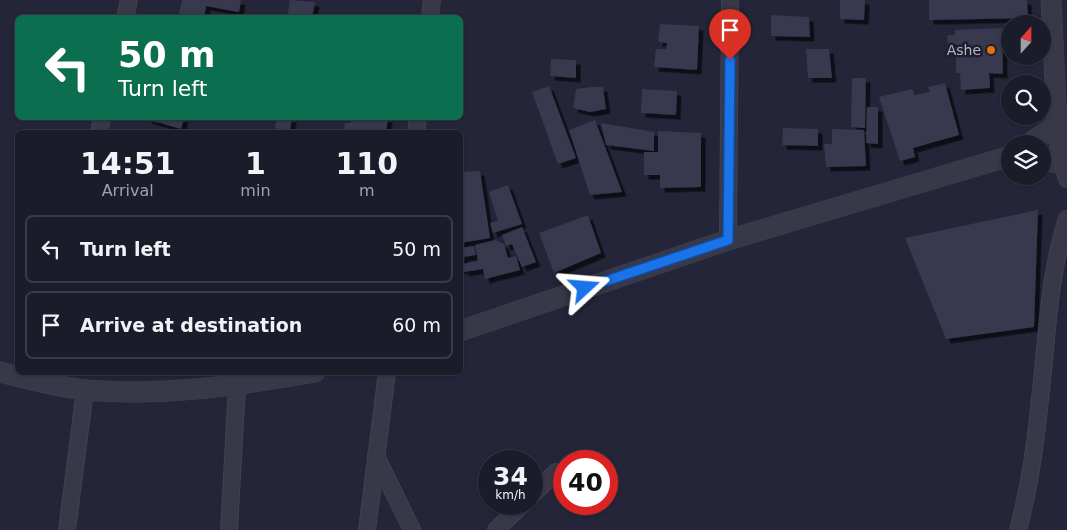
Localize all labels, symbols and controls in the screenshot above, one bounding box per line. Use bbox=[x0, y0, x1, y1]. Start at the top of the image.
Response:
pin bbox=[709, 9, 751, 60]
north arrow bbox=[1001, 15, 1051, 65]
map controls bbox=[1001, 15, 1051, 185]
icon: arrive bbox=[716, 16, 744, 44]
icon: left bbox=[35, 35, 100, 100]
text: 50 m bbox=[118, 35, 215, 75]
place label: Ashe bbox=[947, 42, 981, 58]
marker: Ashe bbox=[985, 44, 997, 56]
button: search bbox=[1001, 75, 1051, 125]
text: Turn left bbox=[118, 76, 207, 101]
button: layers bbox=[1001, 135, 1051, 185]
text: 14:51 bbox=[80, 146, 175, 181]
text: 1 bbox=[245, 146, 266, 181]
text: 110 bbox=[335, 146, 398, 181]
text: Arrival bbox=[102, 181, 154, 200]
text: min bbox=[240, 181, 271, 200]
text: m bbox=[359, 181, 375, 200]
icon: left bbox=[37, 235, 65, 263]
text: Turn left bbox=[80, 238, 171, 260]
text: 50 m bbox=[392, 238, 441, 260]
position arrow bbox=[558, 261, 610, 313]
icon: arrive bbox=[37, 311, 65, 339]
text: Arrive at destination bbox=[80, 314, 302, 336]
text: 60 m bbox=[392, 314, 441, 336]
speed limit sign: 40 bbox=[553, 450, 618, 515]
text: 34 bbox=[493, 462, 528, 491]
text: km/h bbox=[495, 488, 526, 502]

